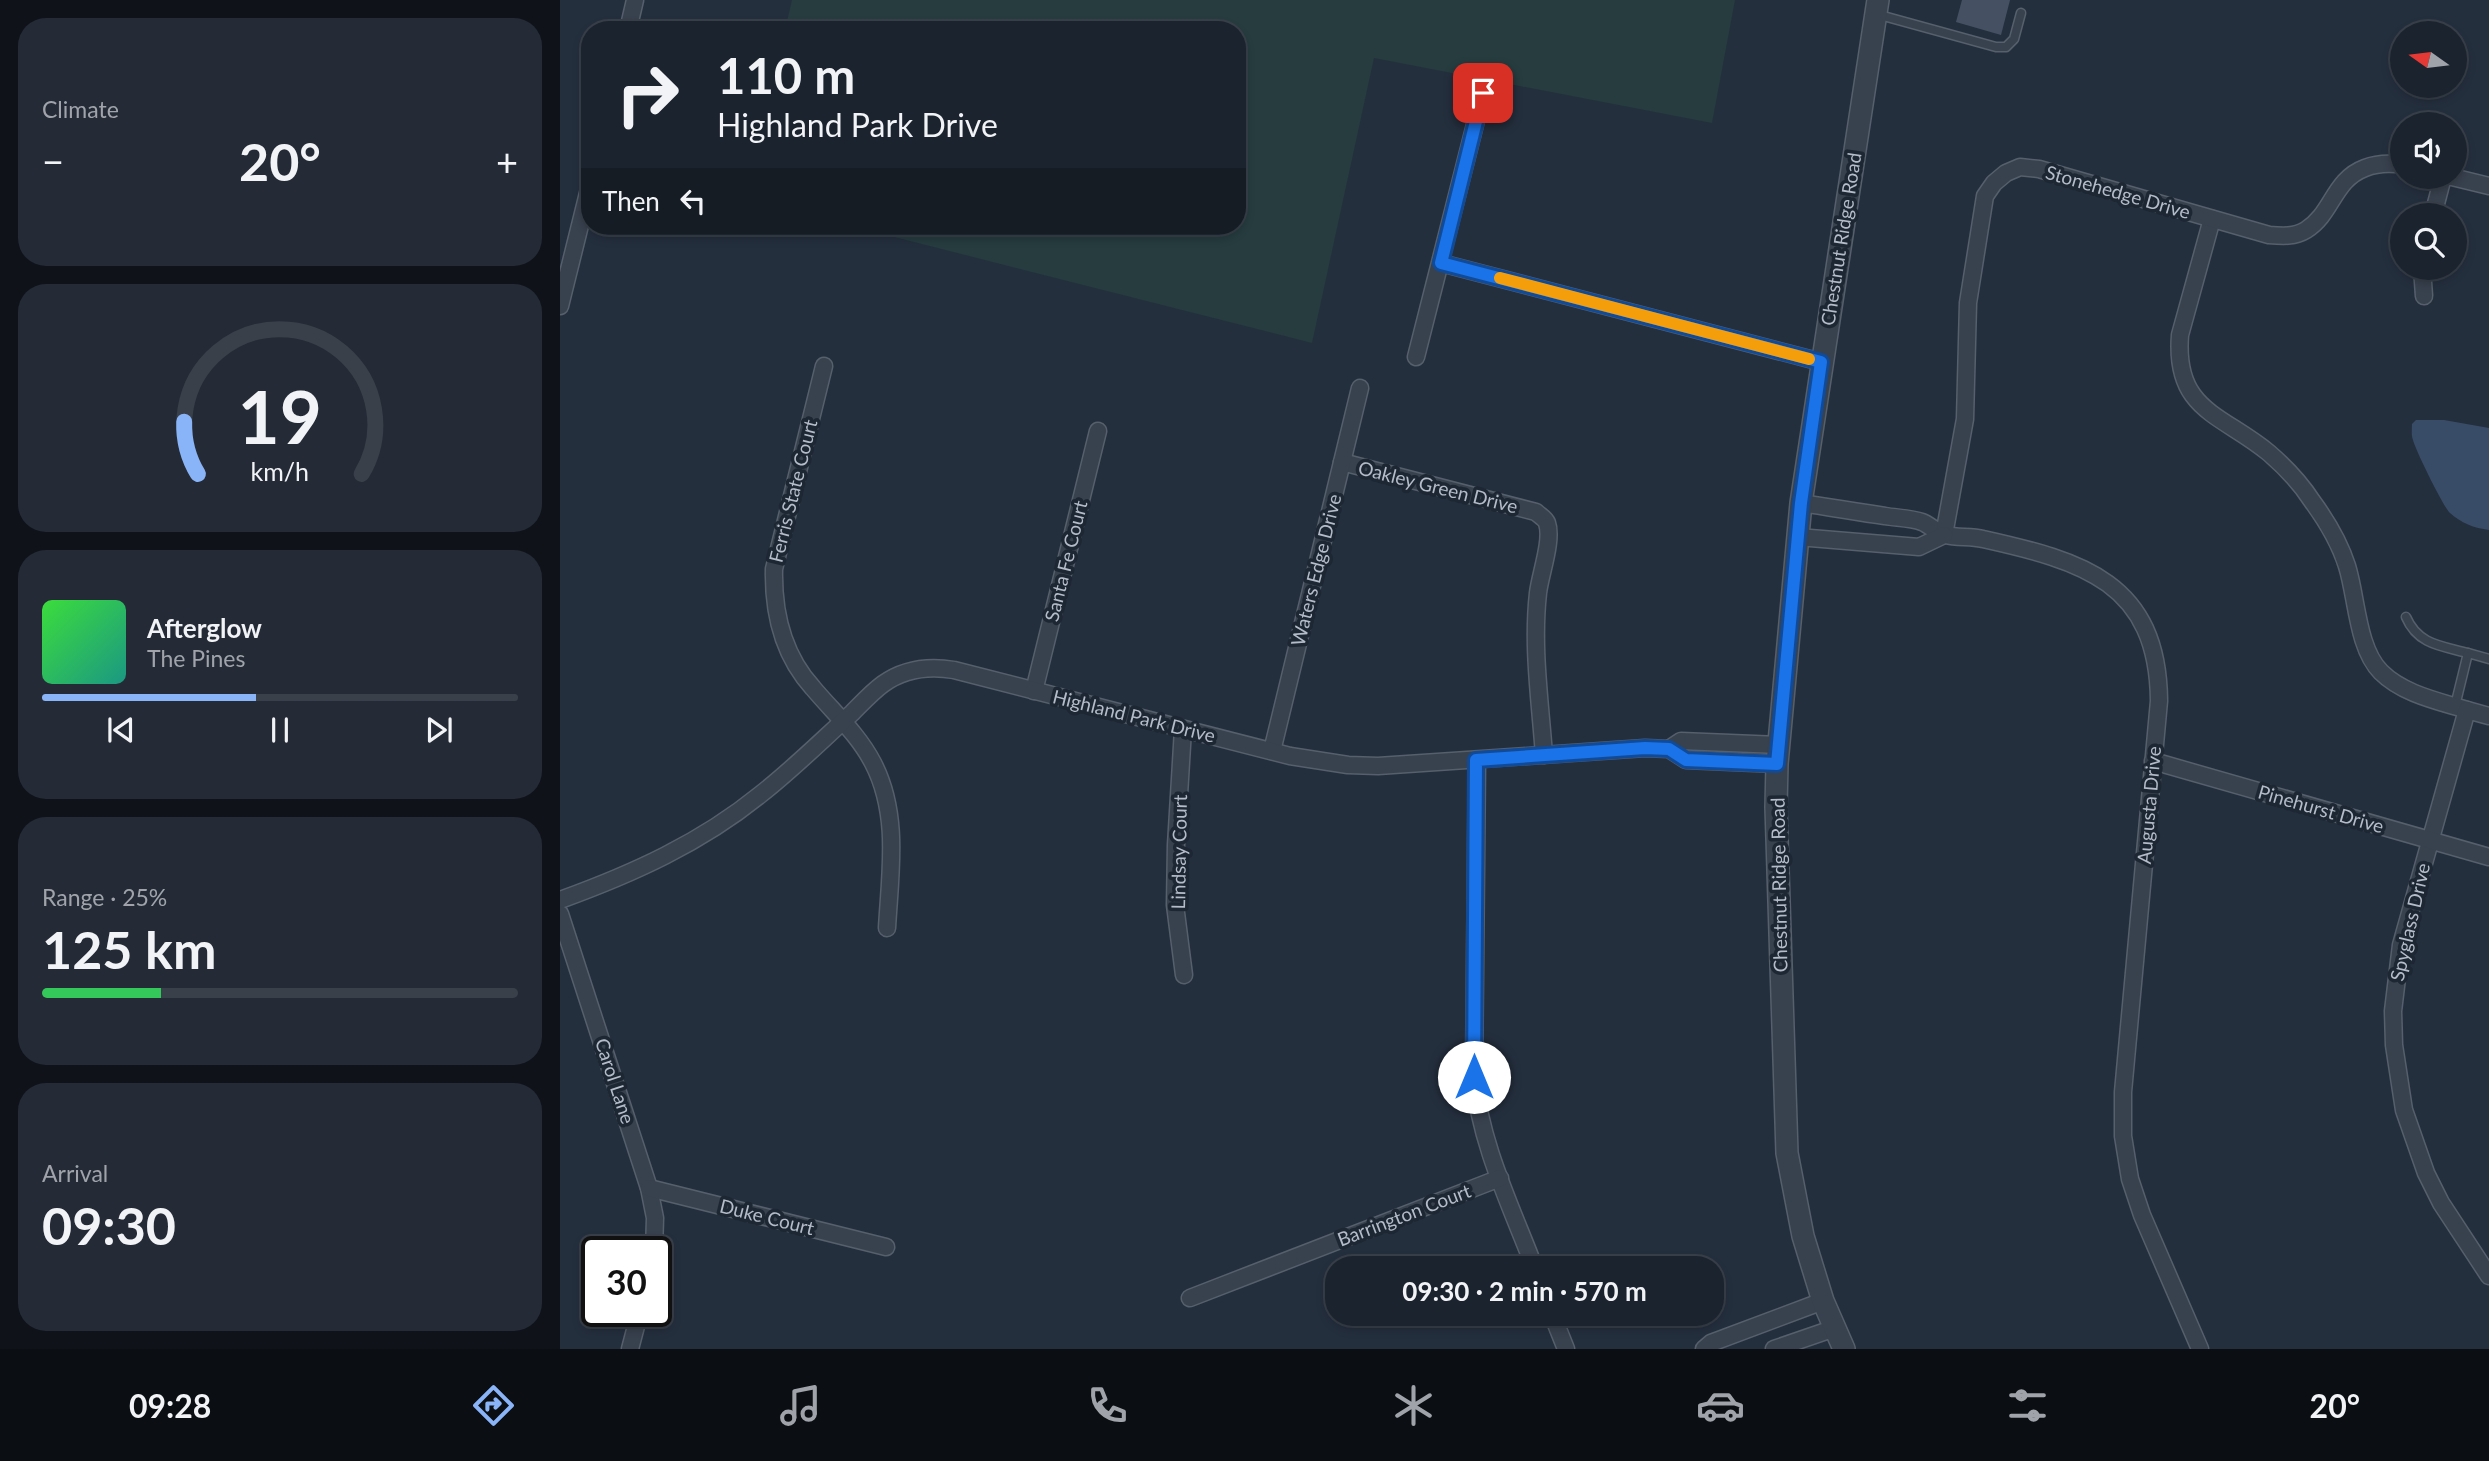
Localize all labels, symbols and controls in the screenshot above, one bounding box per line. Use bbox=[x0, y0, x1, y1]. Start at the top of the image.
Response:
north arrow bbox=[2390, 21, 2468, 98]
map controls bbox=[2390, 21, 2467, 280]
text: 110 m bbox=[717, 46, 855, 104]
icon: right bbox=[602, 49, 693, 140]
pin bbox=[1453, 63, 1513, 123]
icon: arrive bbox=[1464, 74, 1502, 112]
text: Climate bbox=[42, 95, 119, 123]
text: Highland Park Drive bbox=[717, 105, 998, 144]
button: sound bbox=[2390, 112, 2467, 189]
text: 20° bbox=[239, 130, 321, 192]
text: − bbox=[42, 138, 64, 184]
text: + bbox=[496, 138, 518, 184]
street label: Chestnut Ridge Road bbox=[1815, 151, 1866, 327]
street label: Stonehedge Drive bbox=[2043, 160, 2193, 223]
icon: left bbox=[674, 182, 712, 220]
text: Then bbox=[602, 185, 660, 217]
button: search bbox=[2390, 203, 2467, 280]
text: 19 bbox=[238, 373, 322, 461]
street label: Ferris State Court bbox=[764, 417, 821, 565]
text: km/h bbox=[251, 456, 309, 486]
street label: Oakley Green Drive bbox=[1356, 456, 1520, 517]
street label: Waters Edge Drive bbox=[1286, 492, 1346, 648]
street label: Santa Fe Court bbox=[1039, 498, 1092, 624]
text: Afterglow bbox=[147, 612, 262, 644]
text: The Pines bbox=[147, 644, 245, 672]
street label: Highland Park Drive bbox=[1050, 684, 1218, 747]
icon: previous bbox=[102, 711, 140, 749]
icon: pause bbox=[261, 711, 299, 749]
icon: next bbox=[420, 711, 458, 749]
street label: Augusta Drive bbox=[2132, 745, 2165, 865]
street label: Pinehurst Drive bbox=[2256, 780, 2387, 837]
street label: Lindsay Court bbox=[1166, 794, 1191, 910]
street label: Chestnut Ridge Road bbox=[1765, 797, 1792, 973]
street label: Spyglass Drive bbox=[2385, 861, 2434, 983]
text: Range · 25% bbox=[42, 883, 167, 911]
text: 125 km bbox=[42, 918, 216, 980]
street label: Carol Lane bbox=[591, 1035, 640, 1127]
position arrow bbox=[1437, 1040, 1511, 1114]
text: Arrival bbox=[42, 1159, 108, 1187]
street label: Barrington Court bbox=[1334, 1178, 1474, 1251]
text: 09:30 bbox=[42, 1194, 176, 1256]
street label: Duke Court bbox=[718, 1194, 817, 1239]
speed limit sign: 30 bbox=[581, 1236, 672, 1327]
text: 09:30 · 2 min · 570 m bbox=[1402, 1275, 1647, 1307]
icon: directions bbox=[469, 1381, 518, 1430]
icon: music bbox=[776, 1381, 825, 1430]
icon: phone bbox=[1083, 1381, 1132, 1430]
icon: climate bbox=[1389, 1381, 1438, 1430]
icon: car bbox=[1696, 1381, 1745, 1430]
icon: filters bbox=[2003, 1381, 2052, 1430]
text: 09:28 bbox=[129, 1386, 211, 1425]
text: 20° bbox=[2310, 1386, 2360, 1425]

